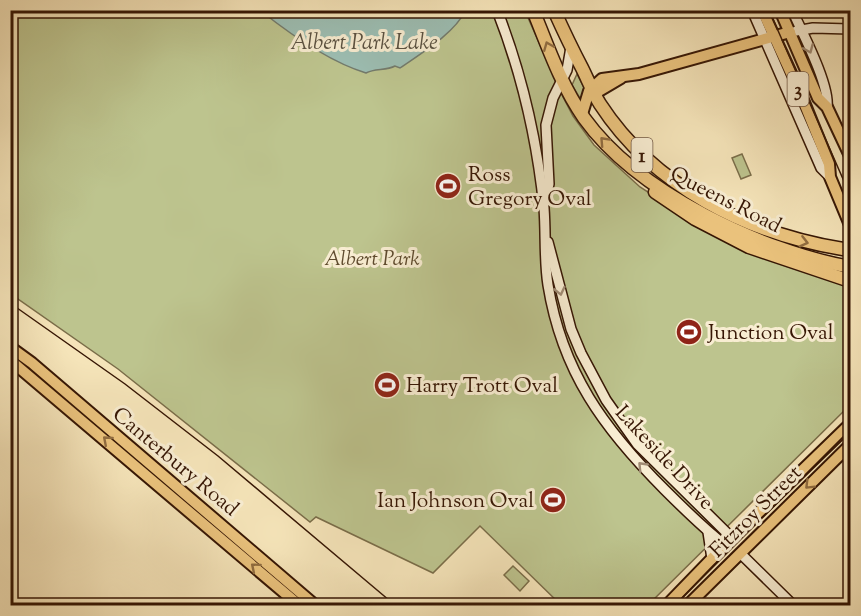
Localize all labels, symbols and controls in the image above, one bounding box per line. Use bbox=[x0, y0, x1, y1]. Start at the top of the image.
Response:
water label: Albert Park Lake bbox=[290, 28, 438, 60]
one-way arrow bbox=[542, 41, 555, 51]
one-way arrow bbox=[802, 43, 814, 54]
road number: 3 bbox=[788, 72, 808, 106]
one-way arrow bbox=[600, 138, 611, 148]
road number: 1 bbox=[632, 138, 652, 172]
street label: Queens Road bbox=[664, 160, 786, 242]
place label: Ross Gregory Oval bbox=[468, 161, 592, 215]
sports icon: Ross Gregory Oval bbox=[433, 171, 463, 201]
one-way arrow bbox=[799, 234, 809, 247]
park label: Albert Park bbox=[324, 245, 420, 275]
one-way arrow bbox=[553, 285, 566, 295]
sports icon: Junction Oval bbox=[674, 317, 704, 347]
place label: Junction Oval bbox=[707, 319, 834, 349]
sports icon: Harry Trott Oval bbox=[372, 370, 402, 400]
place label: Harry Trott Oval bbox=[406, 372, 558, 402]
street label: Lakeside Drive bbox=[607, 399, 720, 517]
street label: Canterbury Road bbox=[105, 401, 244, 524]
one-way arrow bbox=[103, 437, 114, 448]
street label: Fitzroy Street bbox=[703, 459, 810, 566]
one-way arrow bbox=[638, 463, 649, 474]
one-way arrow bbox=[806, 478, 817, 489]
sports icon: Ian Johnson Oval bbox=[538, 485, 568, 515]
place label: Ian Johnson Oval bbox=[377, 487, 534, 517]
one-way arrow bbox=[251, 564, 262, 575]

